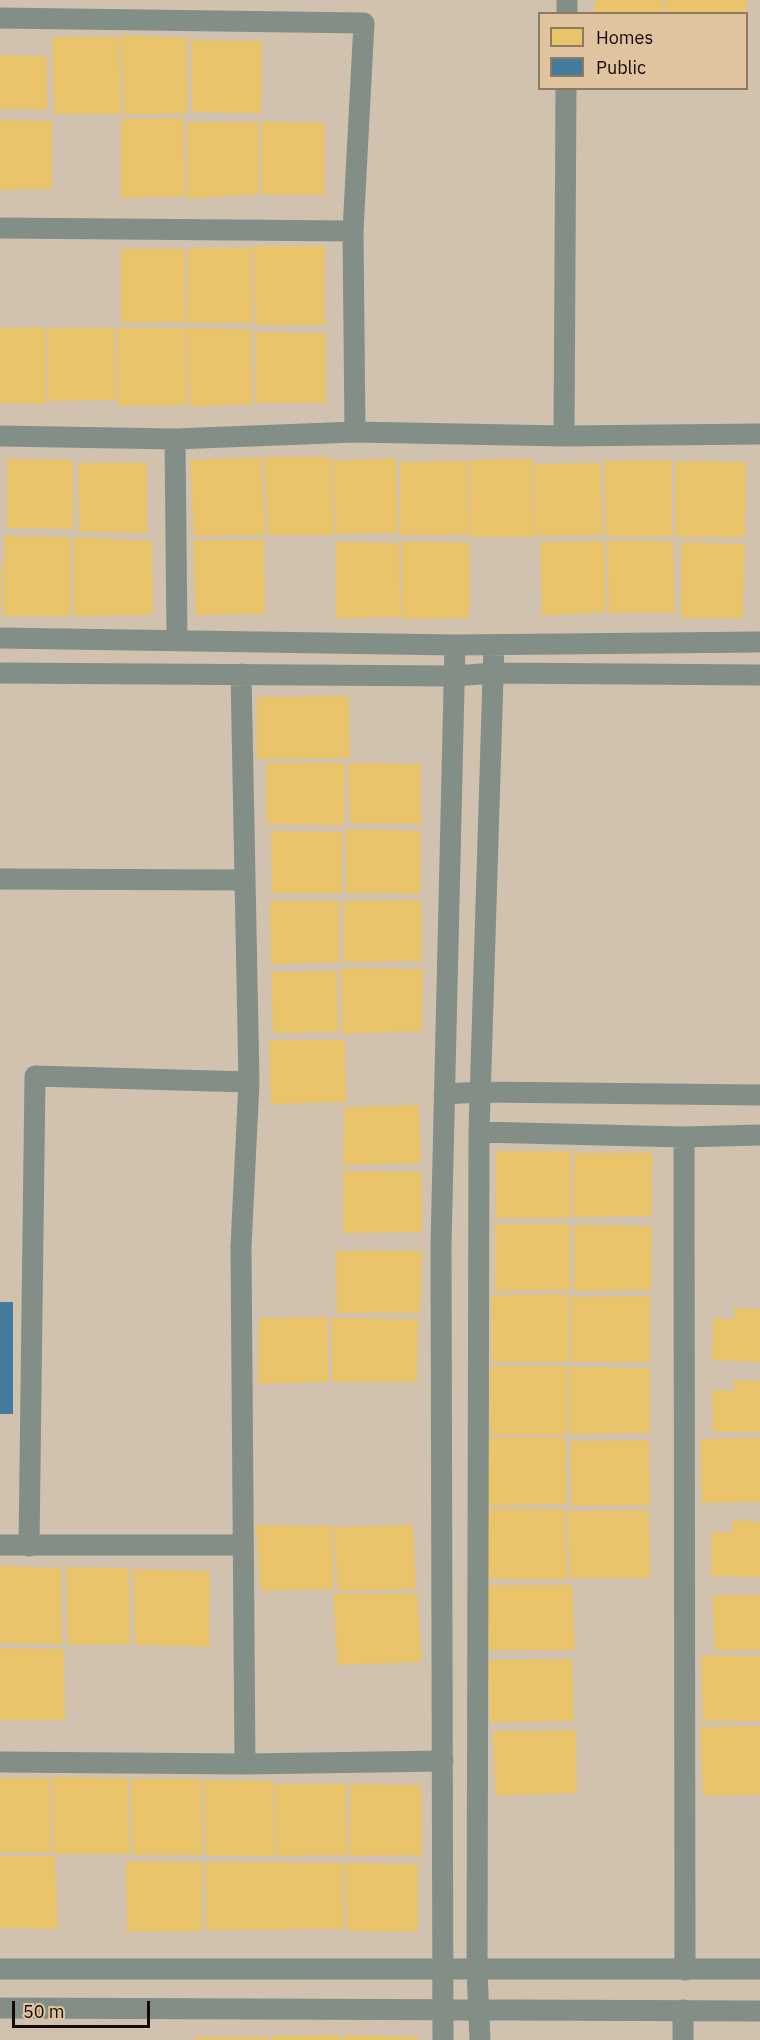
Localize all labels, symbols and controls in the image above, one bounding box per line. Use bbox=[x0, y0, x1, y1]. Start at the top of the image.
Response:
legend bbox=[538, 12, 748, 90]
text: Homes bbox=[596, 26, 653, 49]
text: Public bbox=[596, 56, 646, 79]
scale bar bbox=[15, 1989, 153, 2027]
text: 50 m bbox=[23, 2000, 65, 2023]

